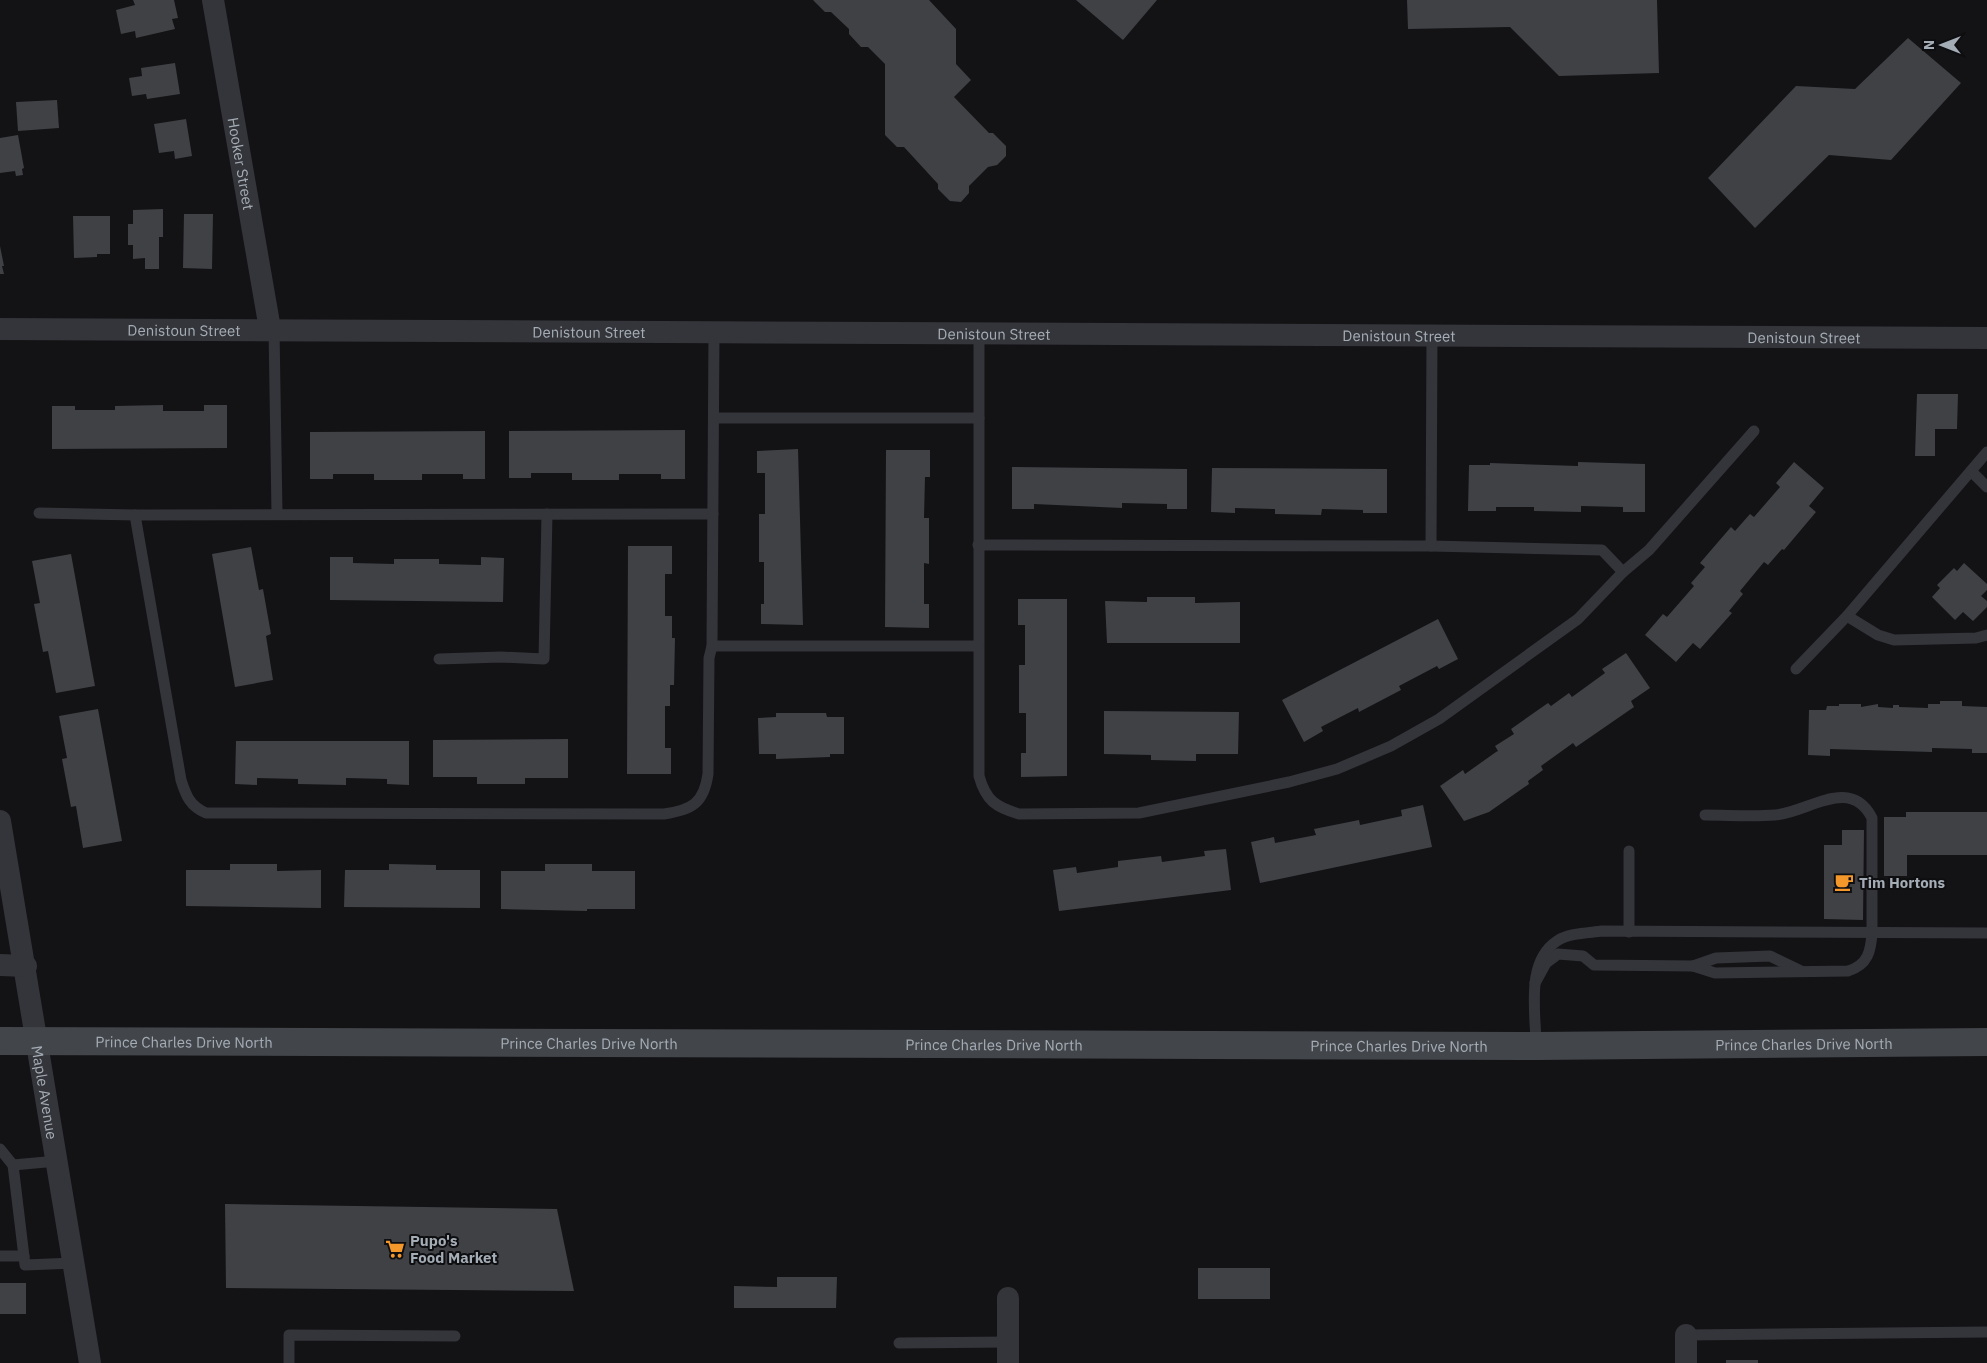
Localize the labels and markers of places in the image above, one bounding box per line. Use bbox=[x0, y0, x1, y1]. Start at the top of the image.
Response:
cafe icon: Tim Hortons bbox=[1833, 871, 1855, 893]
place label: Tim Hortons bbox=[1859, 873, 1946, 892]
place label: Pupo's Food Market bbox=[410, 1231, 497, 1267]
supermarket icon: Pupo's Food Market bbox=[384, 1238, 406, 1260]

